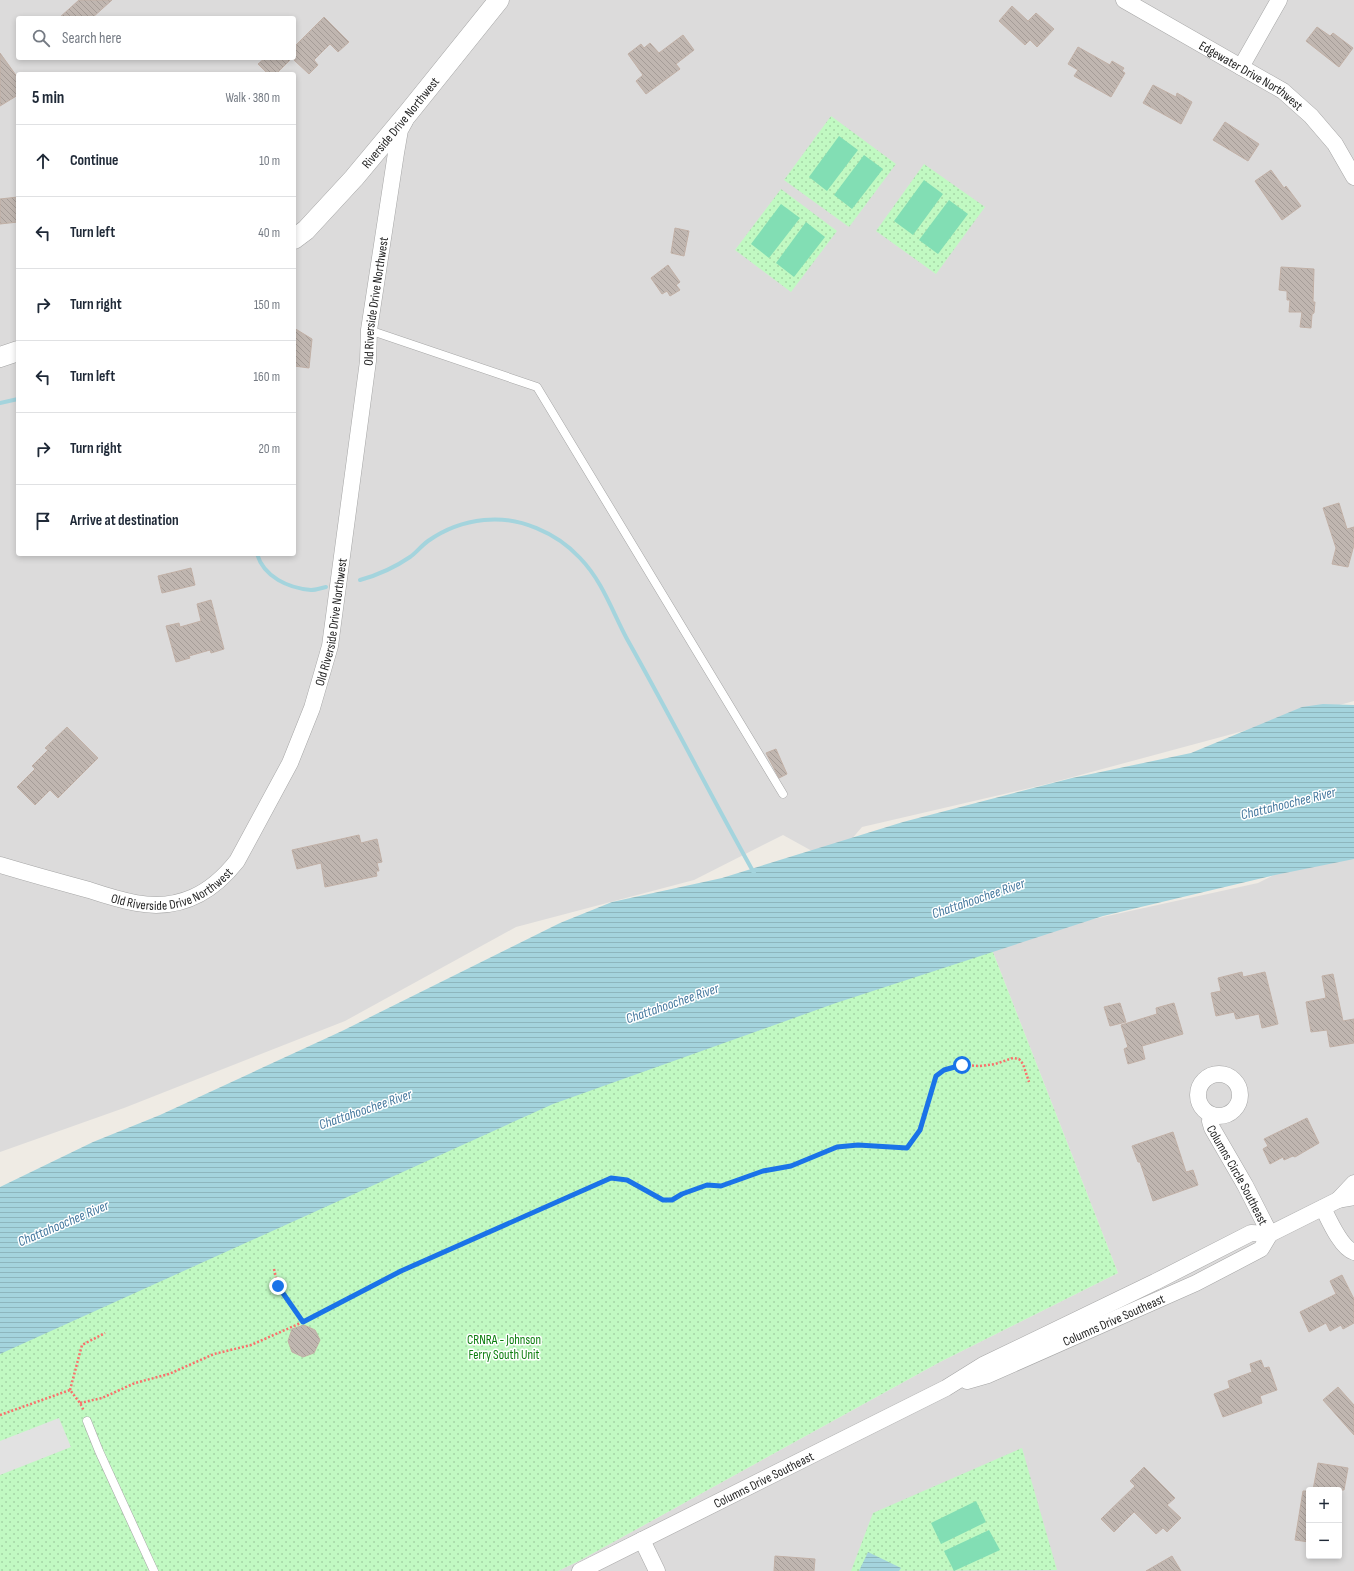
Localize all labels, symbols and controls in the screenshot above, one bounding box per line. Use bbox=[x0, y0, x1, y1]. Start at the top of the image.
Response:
search box bbox=[16, 16, 296, 60]
icon: search bbox=[30, 27, 52, 49]
text: Search here bbox=[62, 29, 122, 48]
street label: Edgewater Drive Northwest bbox=[1196, 38, 1306, 114]
street label: Riverside Drive Northwest bbox=[359, 74, 443, 172]
text: 5 min bbox=[32, 88, 64, 108]
text: Walk · 380 m bbox=[225, 90, 280, 106]
icon: ahead bbox=[32, 150, 54, 172]
text: Continue bbox=[70, 151, 119, 170]
text: 10 m bbox=[259, 153, 280, 169]
icon: left bbox=[32, 222, 54, 244]
text: Turn left bbox=[70, 223, 115, 242]
text: 40 m bbox=[258, 225, 280, 241]
street label: Old Riverside Drive Northwest bbox=[360, 236, 392, 367]
icon: right bbox=[32, 294, 54, 316]
text: Turn right bbox=[70, 295, 122, 314]
text: 150 m bbox=[254, 297, 280, 313]
icon: left bbox=[32, 366, 54, 388]
text: Turn left bbox=[70, 367, 115, 386]
text: 160 m bbox=[254, 369, 280, 385]
icon: right bbox=[32, 438, 54, 460]
text: Turn right bbox=[70, 439, 122, 458]
text: 20 m bbox=[258, 441, 280, 457]
icon: arrive bbox=[32, 510, 54, 532]
text: Arrive at destination bbox=[70, 511, 179, 530]
street label: Old Riverside Drive Northwest bbox=[312, 557, 351, 688]
water label: Chattahoochee River bbox=[1239, 783, 1338, 823]
street label: Old Riverside Drive Northwest bbox=[109, 865, 236, 914]
water label: Chattahoochee River bbox=[929, 874, 1028, 922]
water label: Chattahoochee River bbox=[623, 979, 722, 1027]
route start bbox=[953, 1056, 971, 1074]
water label: Chattahoochee River bbox=[316, 1085, 415, 1133]
street label: Columns Circle Southeast bbox=[1203, 1122, 1271, 1228]
water label: Chattahoochee River bbox=[15, 1196, 112, 1250]
route end bbox=[269, 1277, 287, 1295]
street label: Columns Drive Southeast bbox=[1060, 1291, 1167, 1350]
park label: CRNRA - Johnson Ferry South Unit bbox=[467, 1332, 541, 1363]
street label: Columns Drive Southeast bbox=[711, 1448, 817, 1512]
map controls bbox=[1306, 1487, 1342, 1559]
button: + bbox=[1306, 1487, 1342, 1523]
button: − bbox=[1306, 1523, 1342, 1559]

